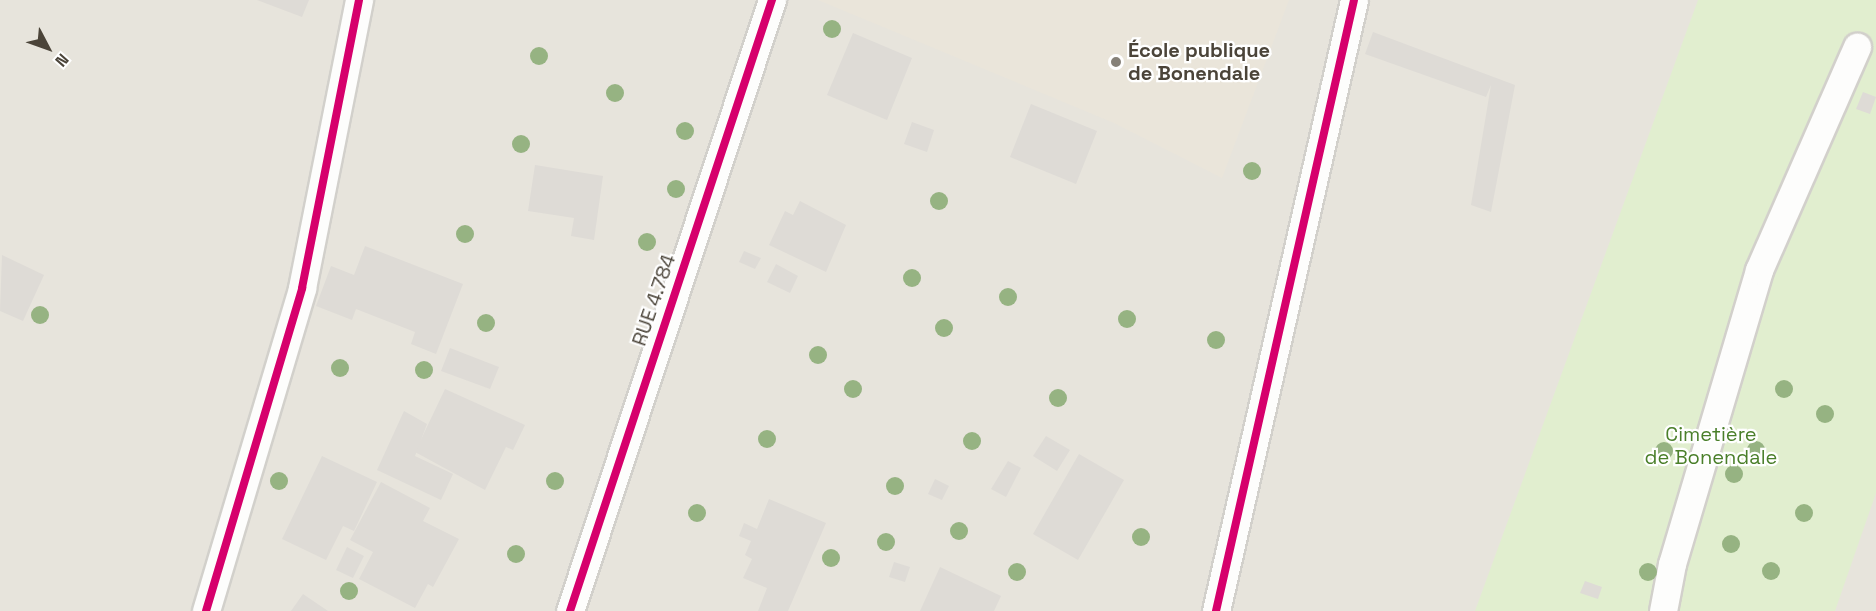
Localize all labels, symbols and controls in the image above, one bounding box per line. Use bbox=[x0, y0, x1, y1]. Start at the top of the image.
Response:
north arrow bbox=[18, 18, 78, 78]
place label: École publique de Bonendale bbox=[1128, 39, 1270, 86]
text: N bbox=[51, 49, 73, 71]
marker: École publique de Bonendale bbox=[1109, 55, 1123, 69]
street label: RUE 4.784 bbox=[627, 251, 681, 349]
park label: Cimetière de Bonendale bbox=[1645, 423, 1777, 470]

